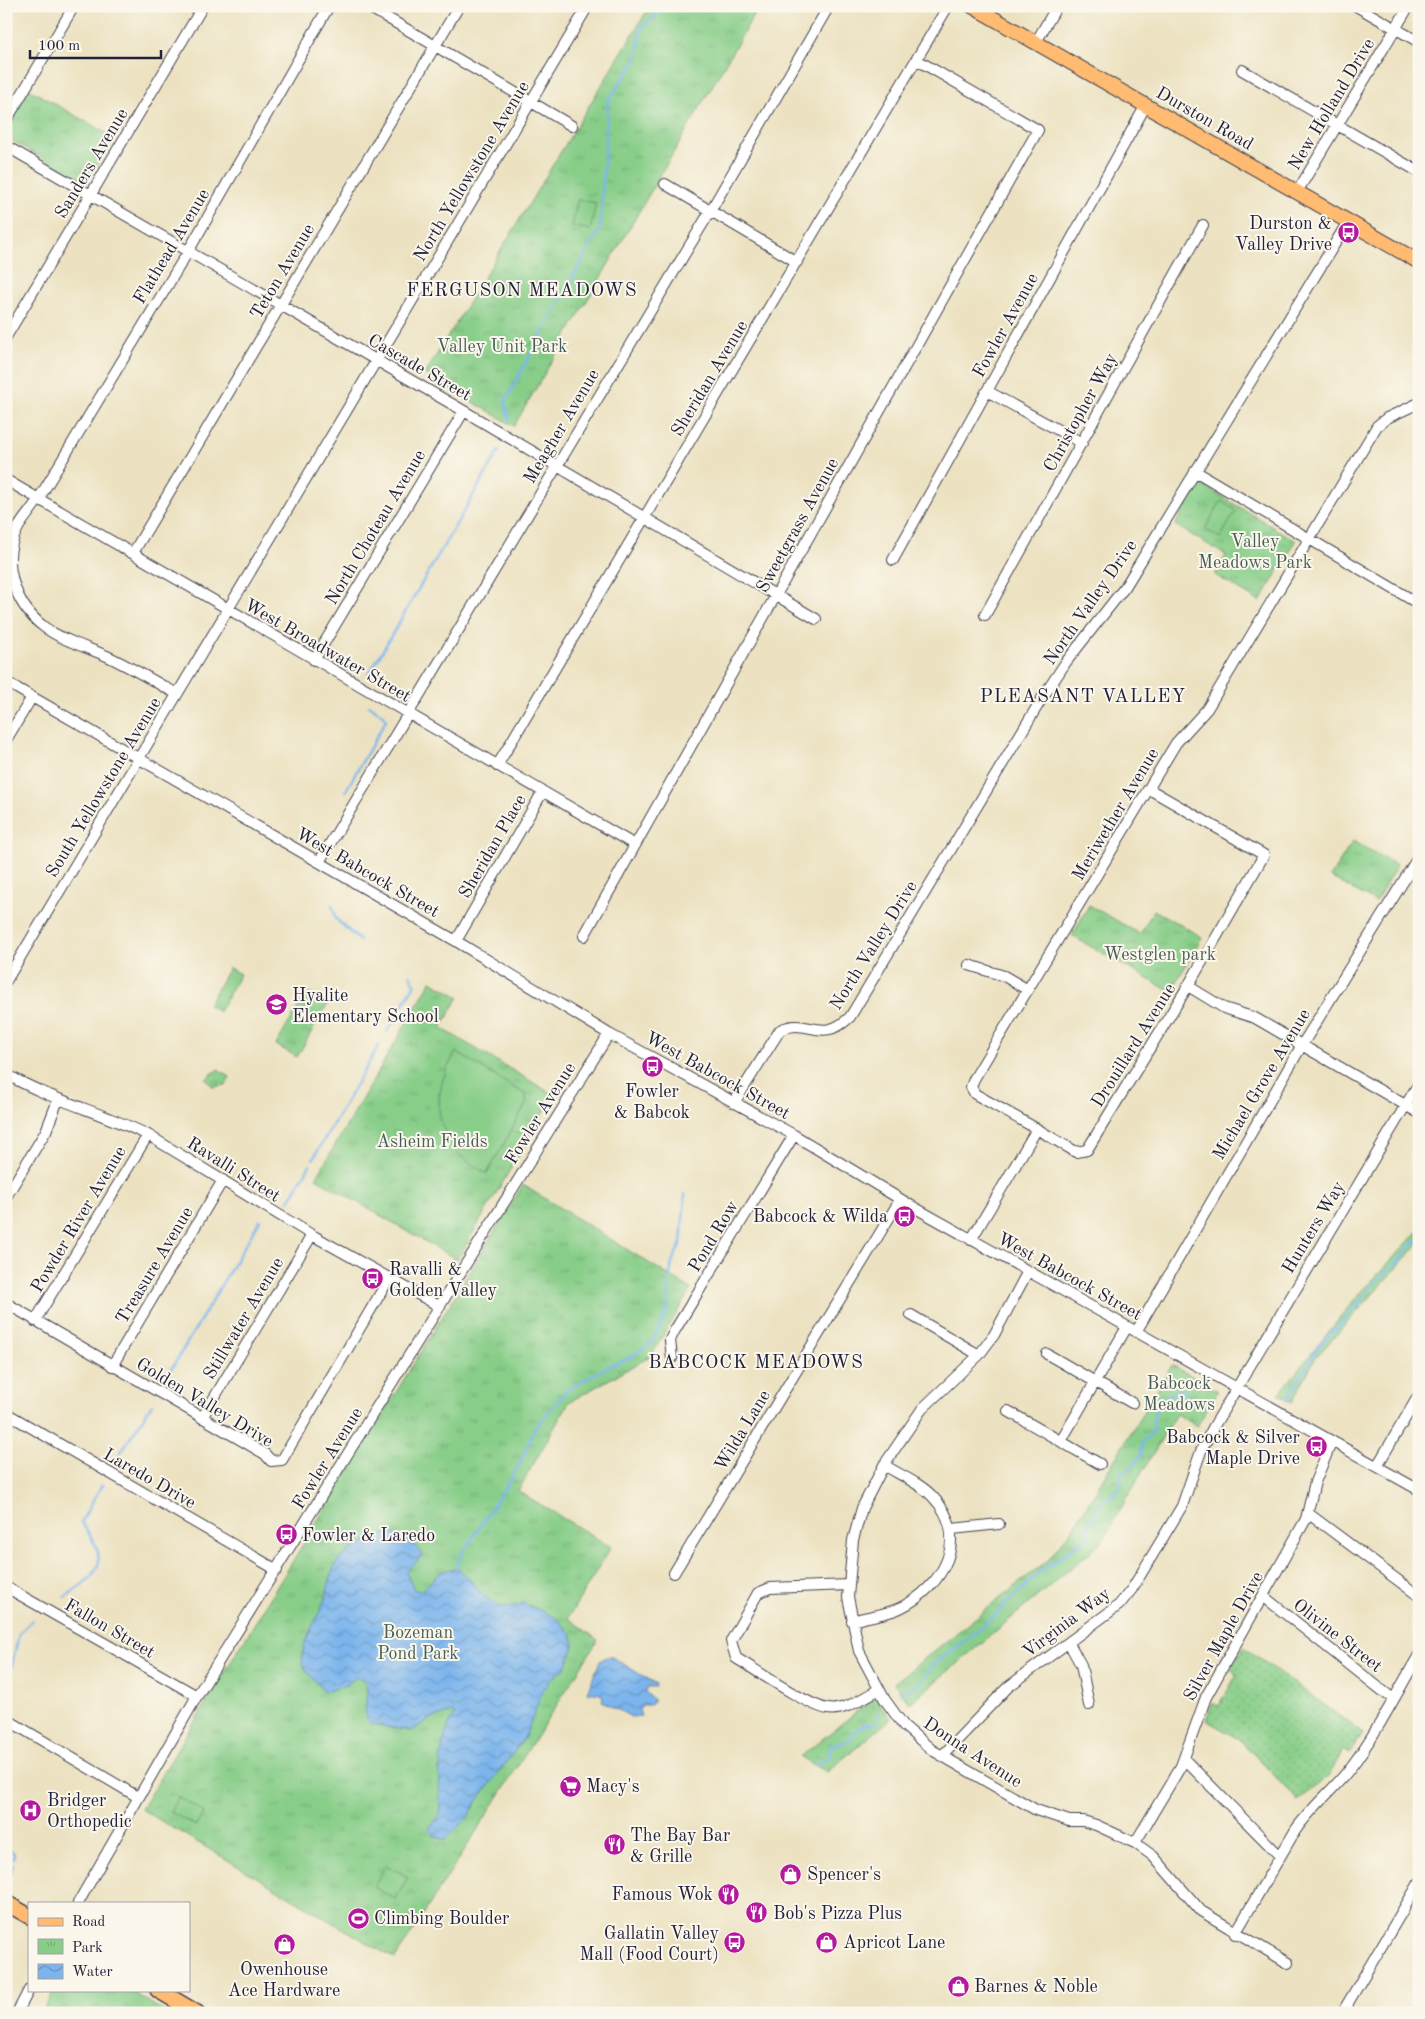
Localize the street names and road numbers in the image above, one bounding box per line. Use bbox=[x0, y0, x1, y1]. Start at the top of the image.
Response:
street label: New Holland Drive bbox=[1285, 35, 1378, 174]
street label: North Yellowstone Avenue bbox=[411, 78, 533, 265]
street label: Durston Road bbox=[1153, 84, 1256, 154]
street label: Sanders Avenue bbox=[52, 105, 132, 222]
street label: Flathead Avenue bbox=[130, 186, 213, 307]
street label: Teton Avenue bbox=[248, 221, 318, 322]
street label: Fowler Avenue bbox=[970, 270, 1042, 381]
street label: Sheridan Avenue bbox=[668, 317, 751, 440]
street label: Cascade Street bbox=[365, 331, 474, 405]
street label: Christopher Way bbox=[1041, 350, 1121, 475]
street label: Meagher Avenue bbox=[521, 366, 603, 487]
street label: North Choteau Avenue bbox=[322, 447, 429, 608]
street label: Sweetgrass Avenue bbox=[753, 455, 842, 596]
street label: North Valley Drive bbox=[1041, 537, 1141, 669]
street label: West Broadwater Street bbox=[241, 596, 414, 706]
street label: South Yellowstone Avenue bbox=[43, 694, 165, 881]
street label: Meriwether Avenue bbox=[1069, 745, 1162, 884]
street label: Sheridan Place bbox=[456, 791, 530, 902]
street label: West Babcock Street bbox=[293, 825, 442, 921]
street label: North Valley Drive bbox=[827, 878, 921, 1013]
street label: Drouillard Avenue bbox=[1088, 980, 1179, 1111]
street label: Michael Grove Avenue bbox=[1210, 1006, 1314, 1163]
street label: West Babcock Street bbox=[642, 1029, 793, 1123]
street label: Fowler Avenue bbox=[502, 1059, 579, 1168]
street label: Ravalli Street bbox=[184, 1134, 283, 1206]
street label: Powder River Avenue bbox=[28, 1143, 130, 1296]
street label: Hunters Way bbox=[1279, 1178, 1349, 1277]
street label: Pond Row bbox=[686, 1198, 742, 1275]
street label: Treasure Avenue bbox=[113, 1204, 197, 1327]
street label: West Babcock Street bbox=[994, 1230, 1145, 1324]
street label: Stillwater Avenue bbox=[200, 1255, 287, 1383]
street label: Golden Valley Drive bbox=[133, 1355, 276, 1451]
street label: Wilda Lane bbox=[712, 1387, 774, 1474]
street label: Fowler Avenue bbox=[289, 1404, 366, 1513]
street label: Laredo Drive bbox=[100, 1445, 199, 1512]
street label: Silver Maple Drive bbox=[1181, 1569, 1267, 1704]
street label: Virginia Way bbox=[1020, 1584, 1114, 1661]
street label: Fallon Street bbox=[61, 1596, 158, 1662]
street label: Olivine Street bbox=[1290, 1596, 1385, 1676]
street label: Donna Avenue bbox=[920, 1714, 1025, 1791]

